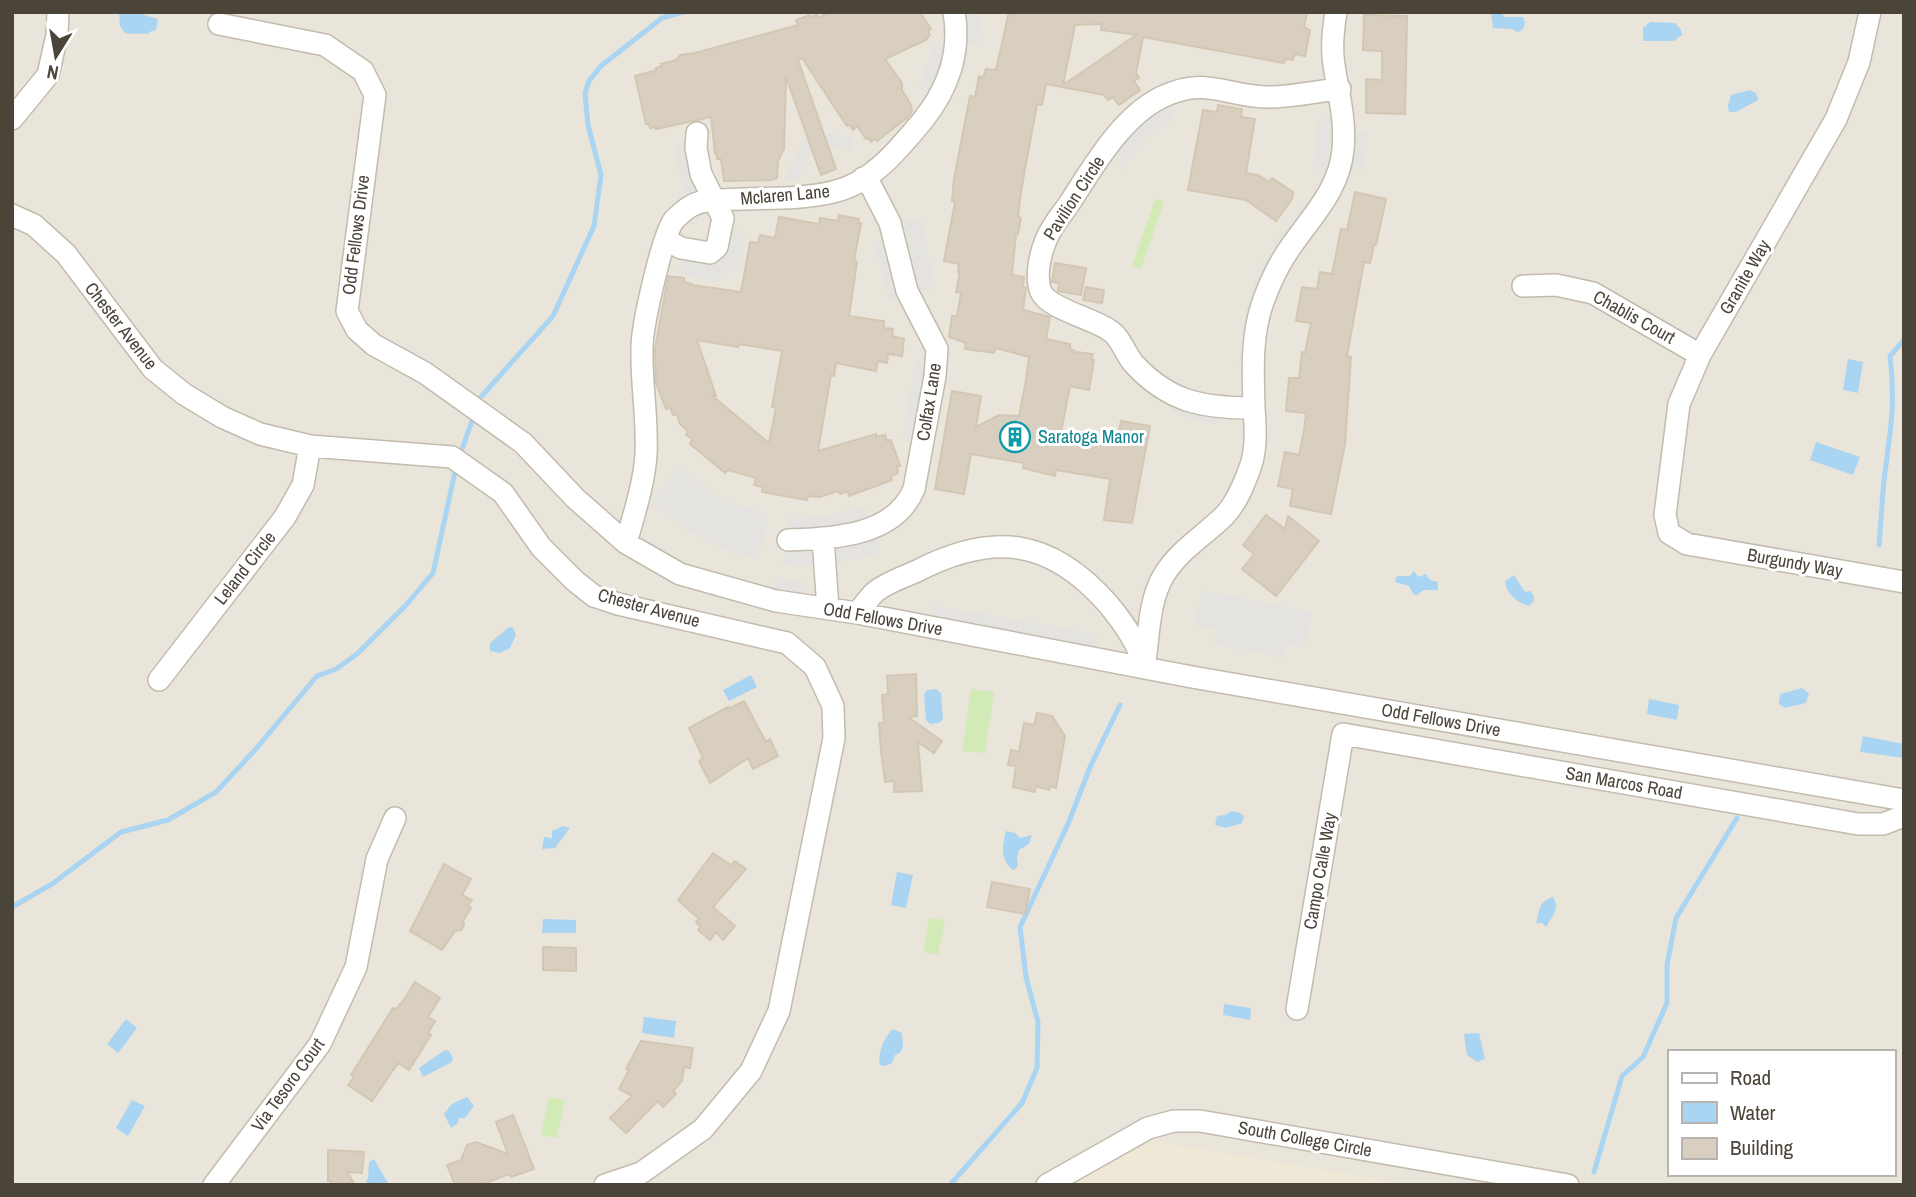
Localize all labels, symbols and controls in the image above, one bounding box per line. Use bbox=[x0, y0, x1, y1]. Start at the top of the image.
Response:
north arrow bbox=[21, 21, 91, 91]
text: N bbox=[45, 59, 61, 87]
street label: Pavilion Circle bbox=[1037, 151, 1110, 245]
street label: Odd Fellows Drive bbox=[336, 174, 375, 296]
street label: Mclaren Lane bbox=[739, 178, 831, 211]
street label: Granite Way bbox=[1713, 234, 1776, 319]
street label: Chester Avenue bbox=[79, 277, 163, 375]
street label: Chablis Court bbox=[1589, 284, 1680, 349]
street label: Colfax Lane bbox=[910, 361, 947, 443]
building icon: Saratoga Manor bbox=[998, 420, 1032, 454]
place label: Saratoga Manor bbox=[1038, 424, 1144, 449]
street label: Leland Circle bbox=[208, 526, 281, 610]
street label: Burgundy Way bbox=[1746, 542, 1845, 583]
street label: Chester Avenue bbox=[595, 582, 703, 633]
street label: Odd Fellows Drive bbox=[821, 596, 945, 641]
street label: Odd Fellows Drive bbox=[1379, 697, 1503, 742]
street label: San Marcos Road bbox=[1564, 760, 1684, 805]
street label: Campo Calle Way bbox=[1297, 810, 1342, 931]
street label: Via Tesoro Court bbox=[245, 1033, 330, 1137]
legend bbox=[1668, 1050, 1895, 1176]
text: Road bbox=[1730, 1063, 1771, 1092]
text: Water bbox=[1730, 1098, 1776, 1127]
street label: South College Circle bbox=[1236, 1114, 1374, 1163]
text: Building bbox=[1730, 1133, 1794, 1162]

